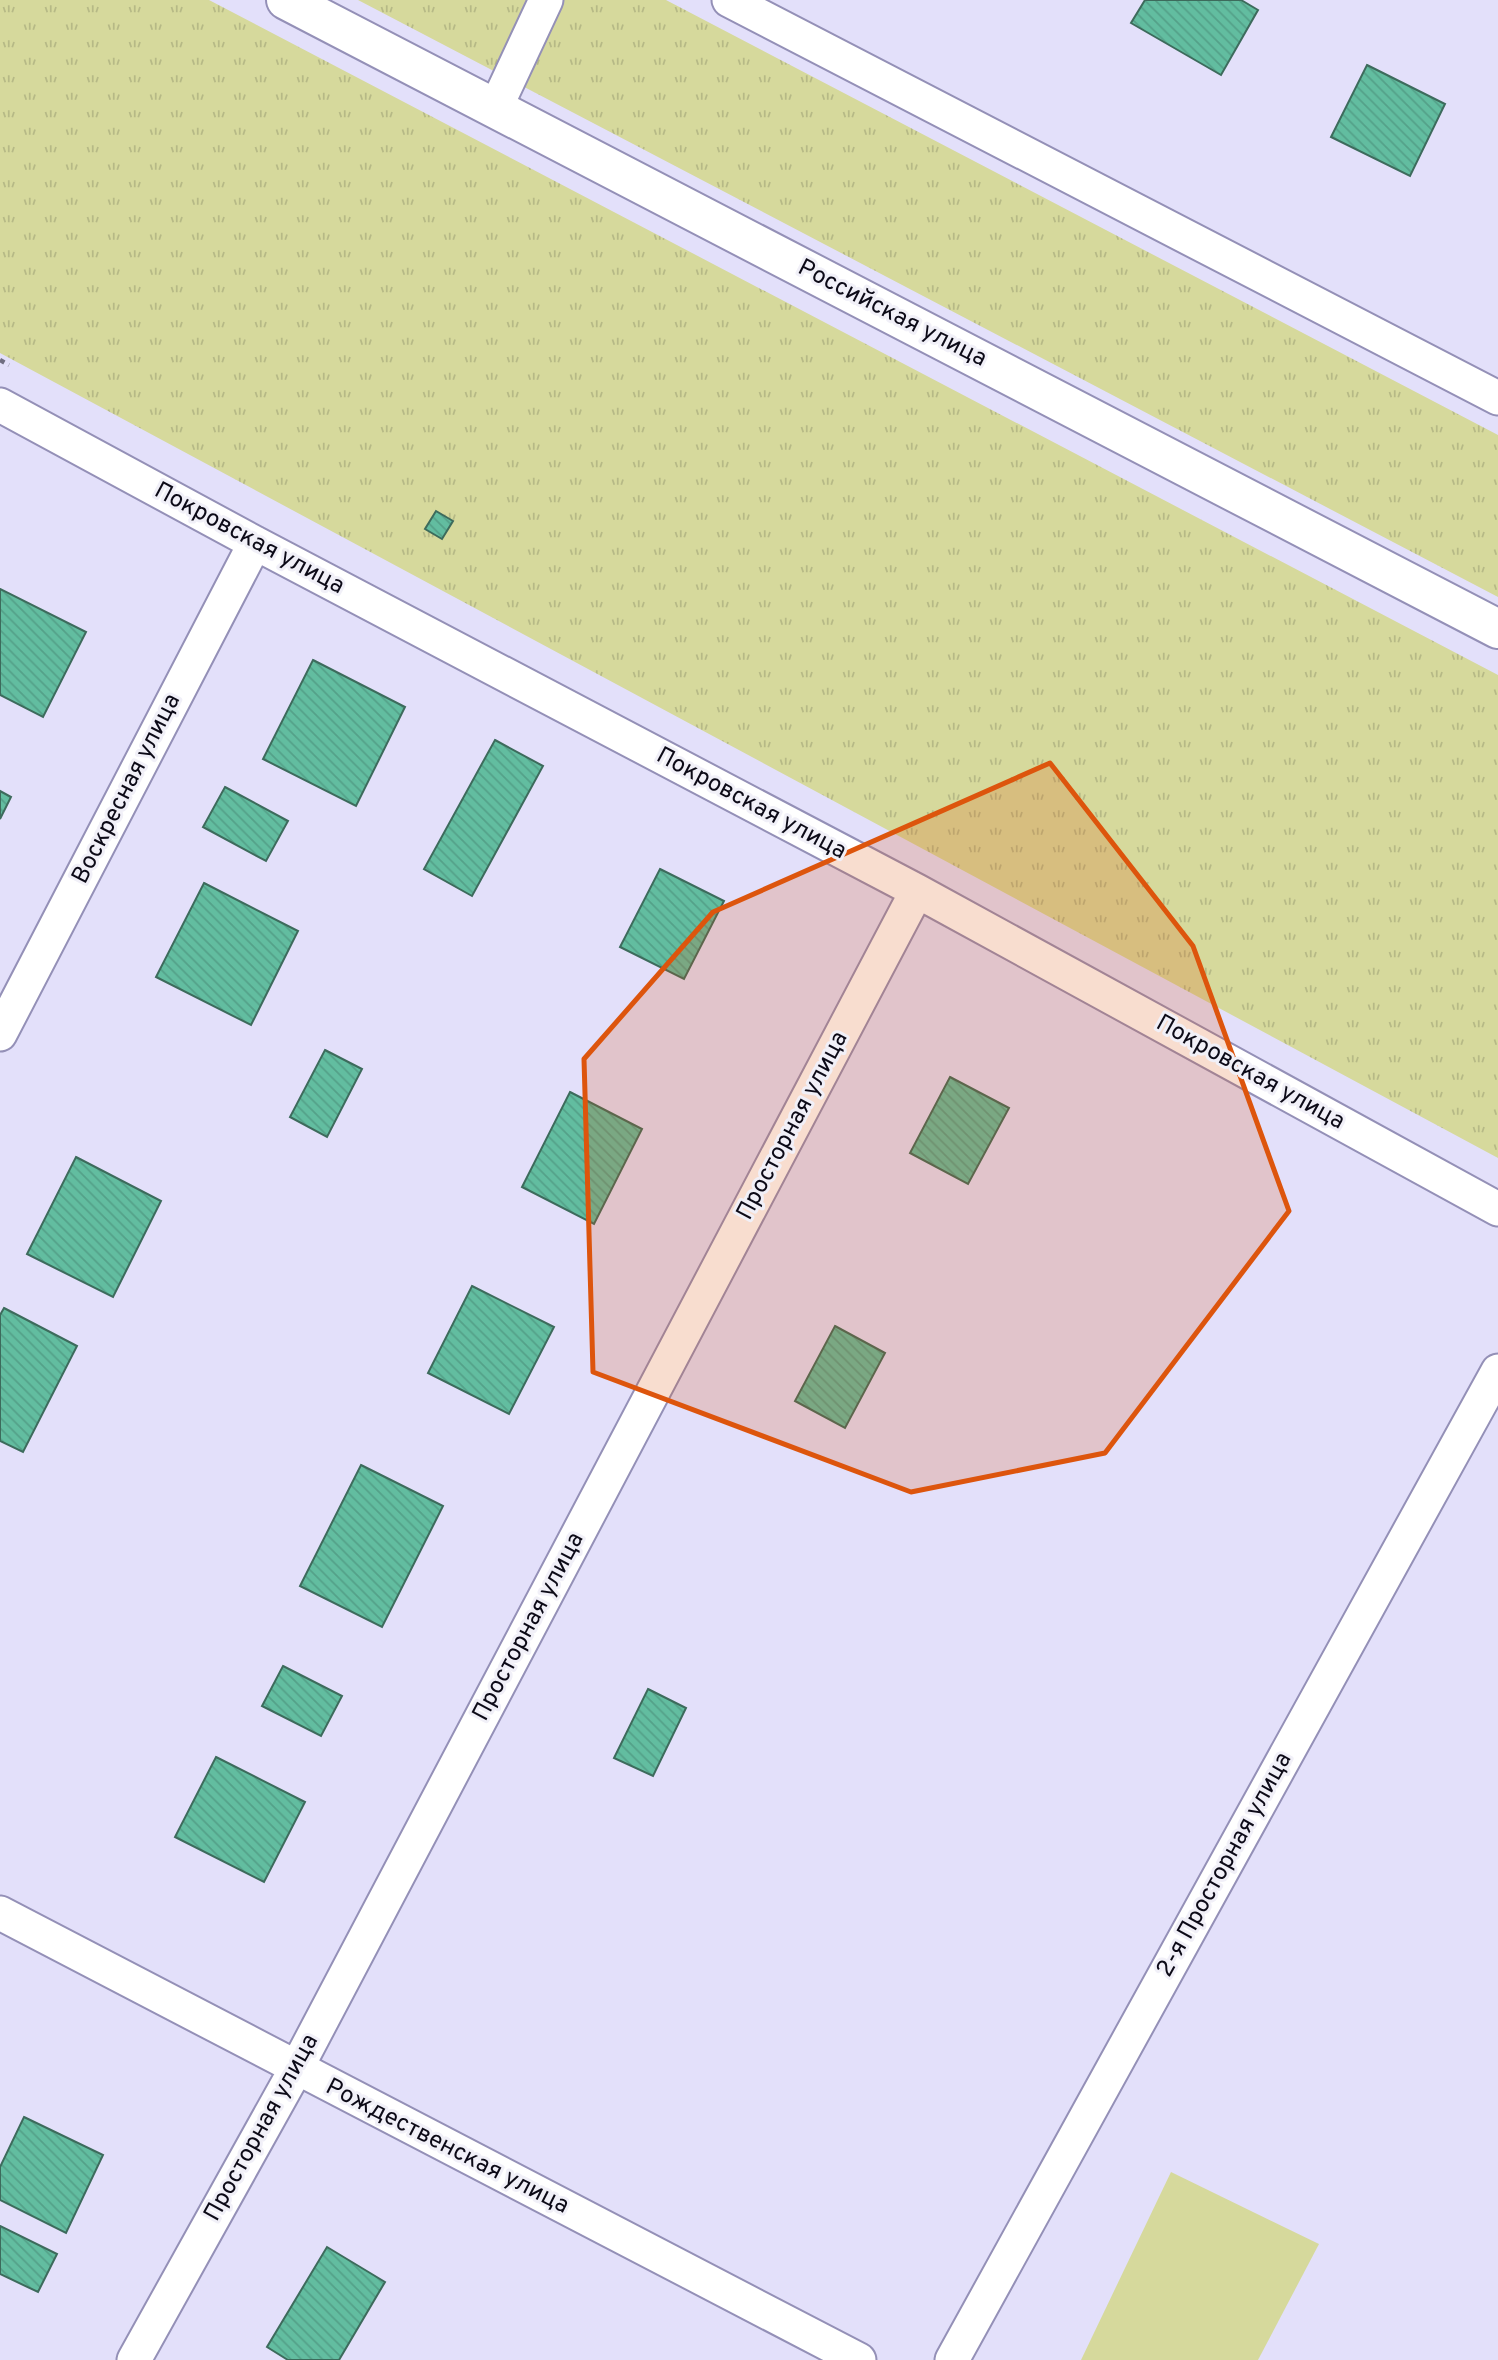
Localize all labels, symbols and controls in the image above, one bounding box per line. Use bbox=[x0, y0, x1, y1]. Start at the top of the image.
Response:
street label: Российская улица bbox=[792, 253, 992, 375]
street label: Покровская улица bbox=[149, 476, 349, 602]
street label: Воскресная улица bbox=[66, 689, 188, 889]
street label: Покровская улица bbox=[651, 741, 851, 867]
street label: Покровская улица bbox=[1150, 1009, 1350, 1137]
street label: Просторная улица bbox=[731, 1026, 855, 1226]
street label: Просторная улица bbox=[467, 1527, 591, 1727]
street label: 2-я Просторная улица bbox=[1151, 1747, 1299, 1983]
street label: Просторная улица bbox=[198, 2029, 326, 2227]
street label: Рождественская улица bbox=[320, 2073, 574, 2221]

